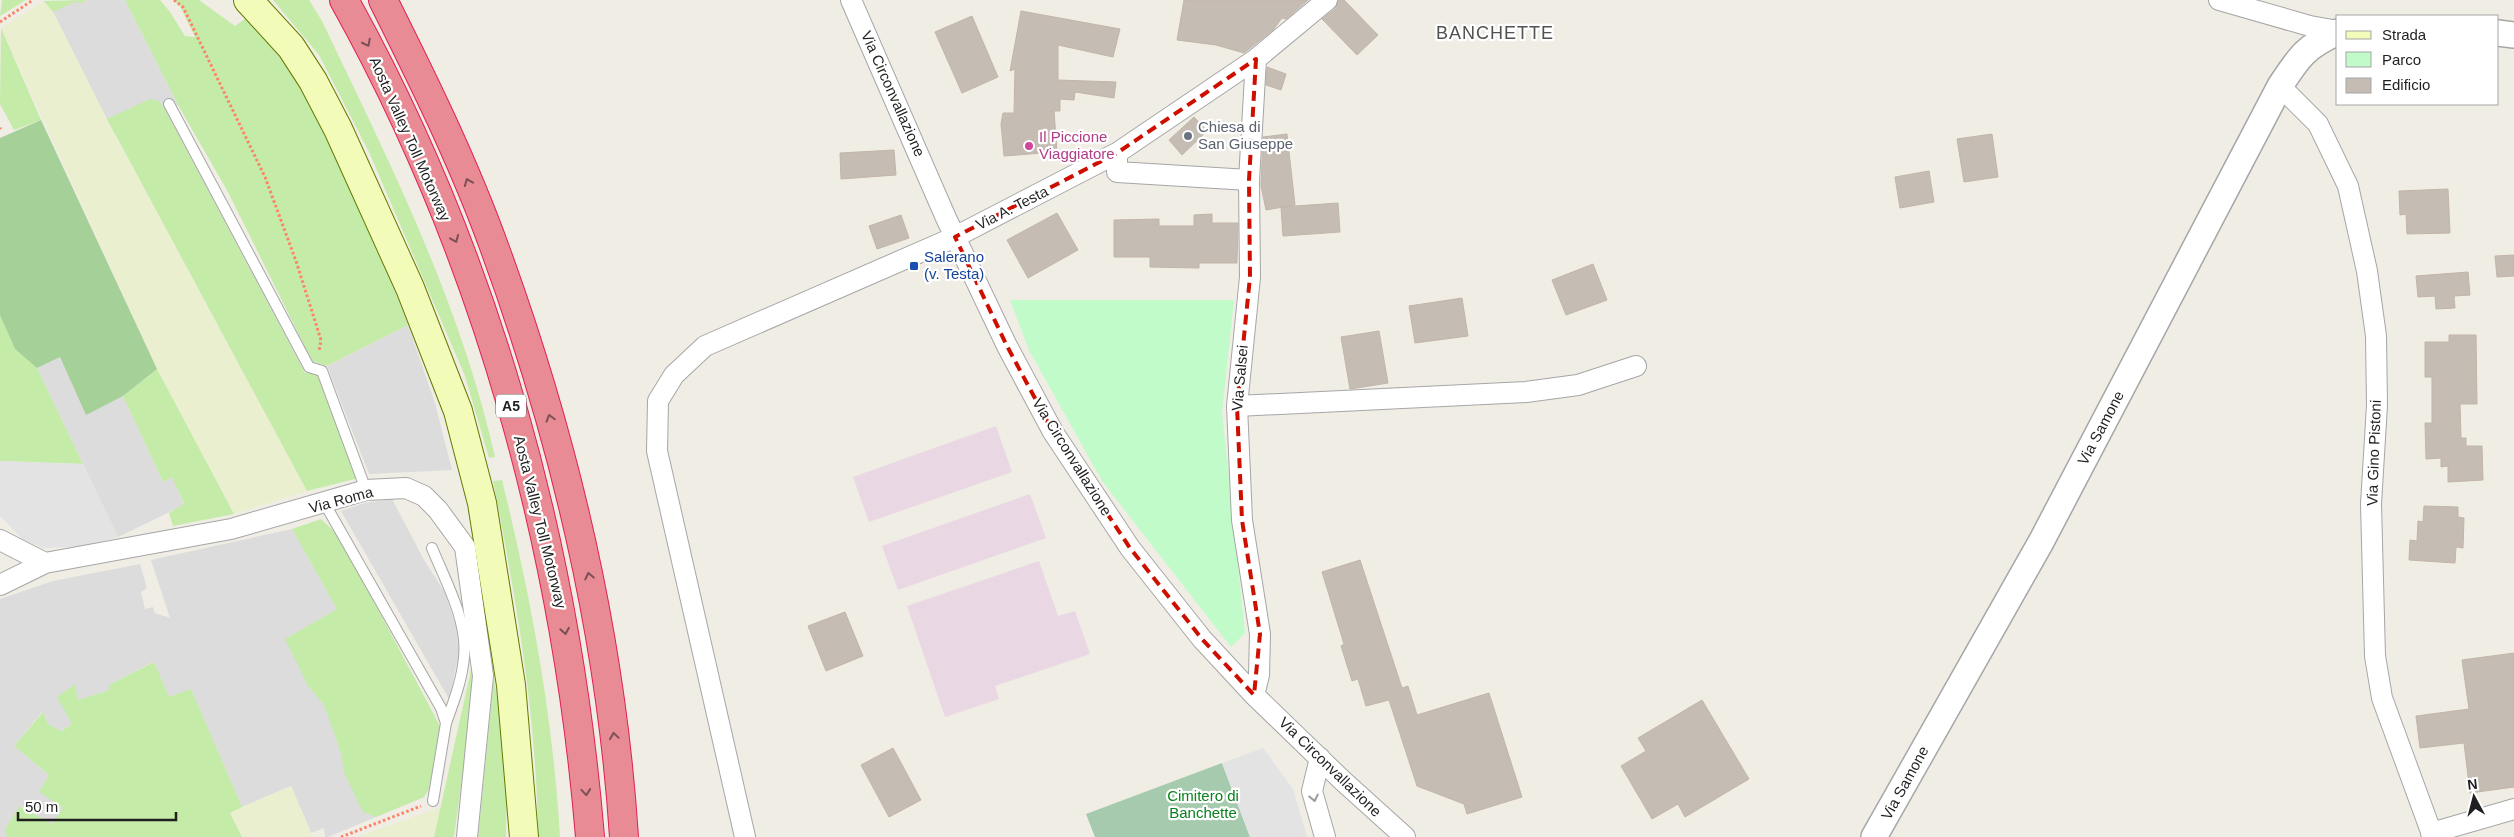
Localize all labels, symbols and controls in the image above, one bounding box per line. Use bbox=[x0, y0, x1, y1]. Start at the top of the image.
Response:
legend bbox=[2336, 15, 2499, 105]
district label: BANCHETTE bbox=[1436, 23, 1554, 43]
text: Strada bbox=[2382, 26, 2427, 43]
street label: Via Circonvallazione bbox=[858, 28, 929, 159]
one-way arrow bbox=[361, 38, 371, 47]
text: Parco bbox=[2382, 51, 2421, 68]
street label: Aosta Valley Toll Motorway bbox=[367, 54, 455, 224]
text: Edificio bbox=[2382, 76, 2430, 93]
place label: Chiesa di San Giuseppe bbox=[1198, 118, 1293, 152]
place label: Il Piccione Viaggiatore bbox=[1039, 128, 1115, 162]
marker: Chiesa di San Giuseppe bbox=[1182, 130, 1194, 142]
marker: Il Piccione Viaggiatore bbox=[1023, 140, 1035, 152]
one-way arrow bbox=[464, 178, 475, 187]
street label: Via A. Testa bbox=[973, 182, 1051, 233]
one-way arrow bbox=[448, 234, 459, 243]
place label: Salerano (v. Testa) bbox=[924, 248, 984, 282]
marker: Salerano (v. Testa) bbox=[908, 260, 920, 272]
street label: Via Salsei bbox=[1228, 344, 1251, 412]
street label: Via Samone bbox=[2074, 388, 2127, 468]
road number: A5 bbox=[496, 394, 526, 418]
street label: Via Circonvallazione bbox=[1029, 395, 1116, 519]
street label: Via Gino Pistoni bbox=[2363, 399, 2384, 506]
one-way arrow bbox=[545, 414, 556, 422]
street label: Aosta Valley Toll Motorway bbox=[511, 434, 570, 611]
street label: Via Roma bbox=[307, 483, 375, 516]
one-way arrow bbox=[584, 571, 594, 580]
one-way arrow bbox=[559, 627, 570, 635]
street label: Via Circonvallazione bbox=[1276, 713, 1385, 820]
one-way arrow bbox=[609, 732, 619, 741]
street label: Via Samone bbox=[1877, 743, 1932, 822]
north arrow bbox=[2449, 772, 2499, 822]
text: N bbox=[2466, 776, 2478, 793]
park label: Cimitero di Banchette bbox=[1167, 787, 1239, 821]
one-way arrow bbox=[580, 788, 591, 796]
scale bar bbox=[18, 790, 175, 822]
one-way arrow bbox=[1308, 793, 1319, 802]
text: 50 m bbox=[25, 798, 58, 815]

